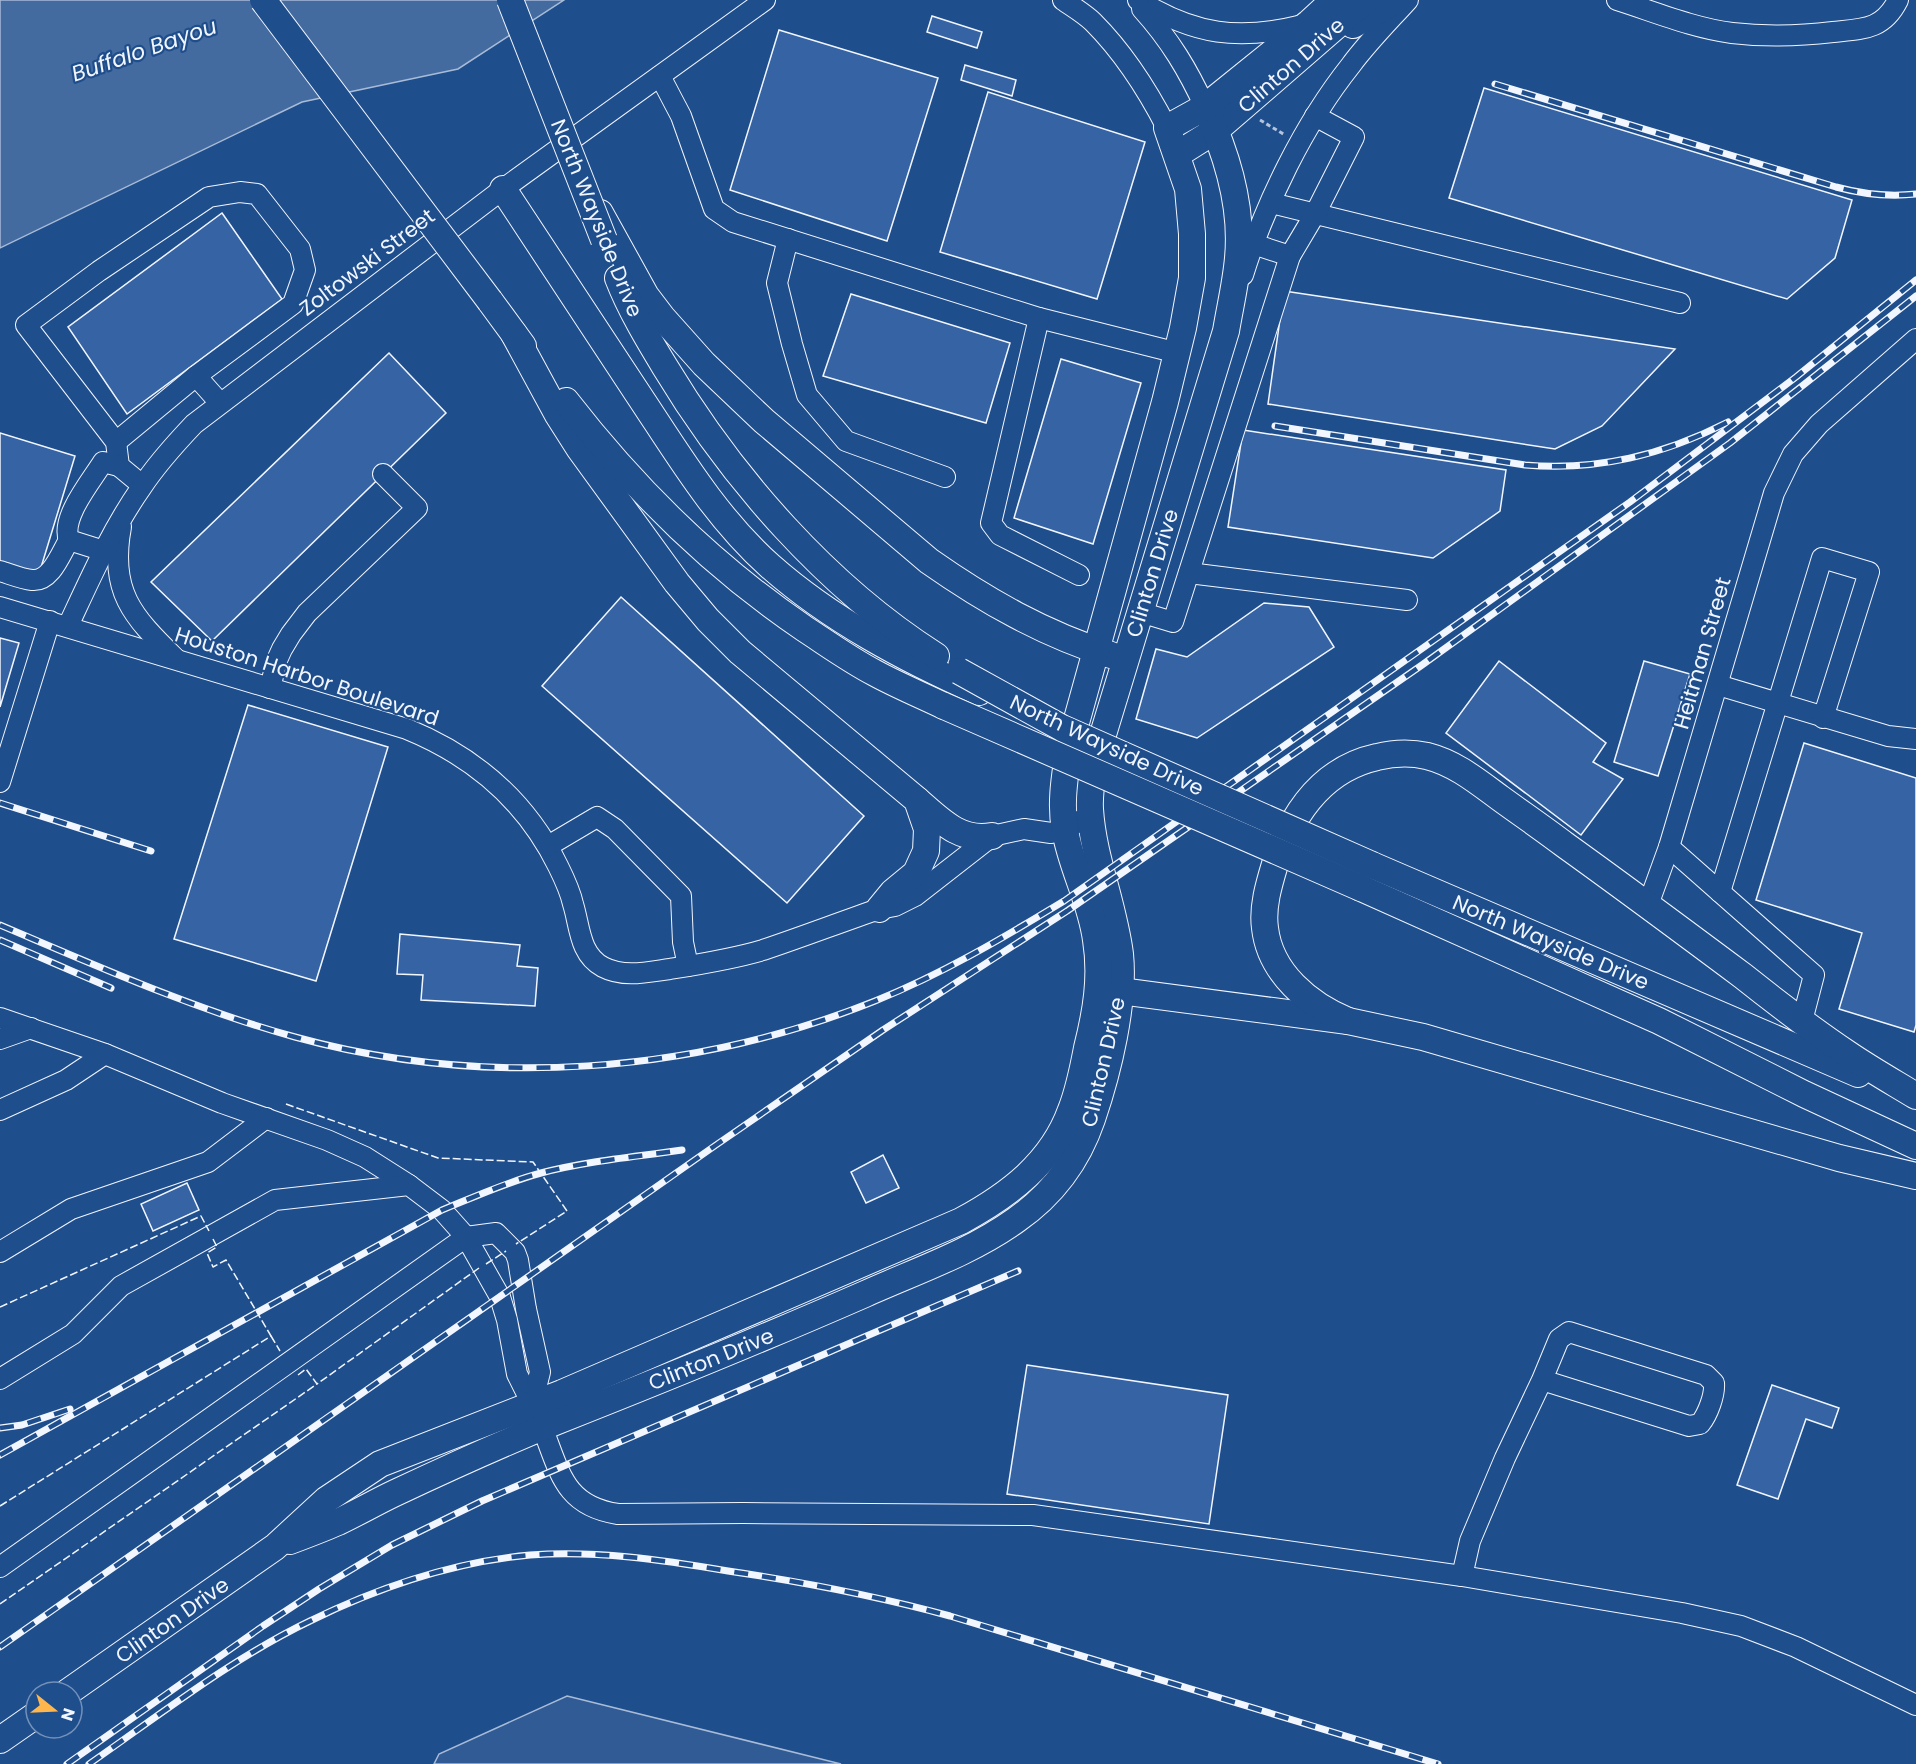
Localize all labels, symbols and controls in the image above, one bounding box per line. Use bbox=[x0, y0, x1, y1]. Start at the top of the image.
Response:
water label: Buffalo Bayou bbox=[67, 11, 221, 89]
street label: Clinton Drive bbox=[1231, 11, 1351, 119]
street label: North Wayside Drive bbox=[544, 115, 650, 321]
street label: Zoltowski Street bbox=[293, 202, 441, 322]
street label: Clinton Drive bbox=[1119, 505, 1185, 641]
street label: Heitman Street bbox=[1666, 574, 1738, 732]
street label: Houston Harbor Boulevard bbox=[171, 620, 443, 732]
street label: North Wayside Drive bbox=[1005, 687, 1209, 803]
street label: North Wayside Drive bbox=[1448, 887, 1654, 997]
street label: Clinton Drive bbox=[1074, 994, 1132, 1130]
street label: Clinton Drive bbox=[644, 1321, 778, 1397]
street label: Clinton Drive bbox=[109, 1570, 235, 1670]
north arrow bbox=[24, 1680, 84, 1740]
text: N bbox=[55, 1705, 81, 1724]

